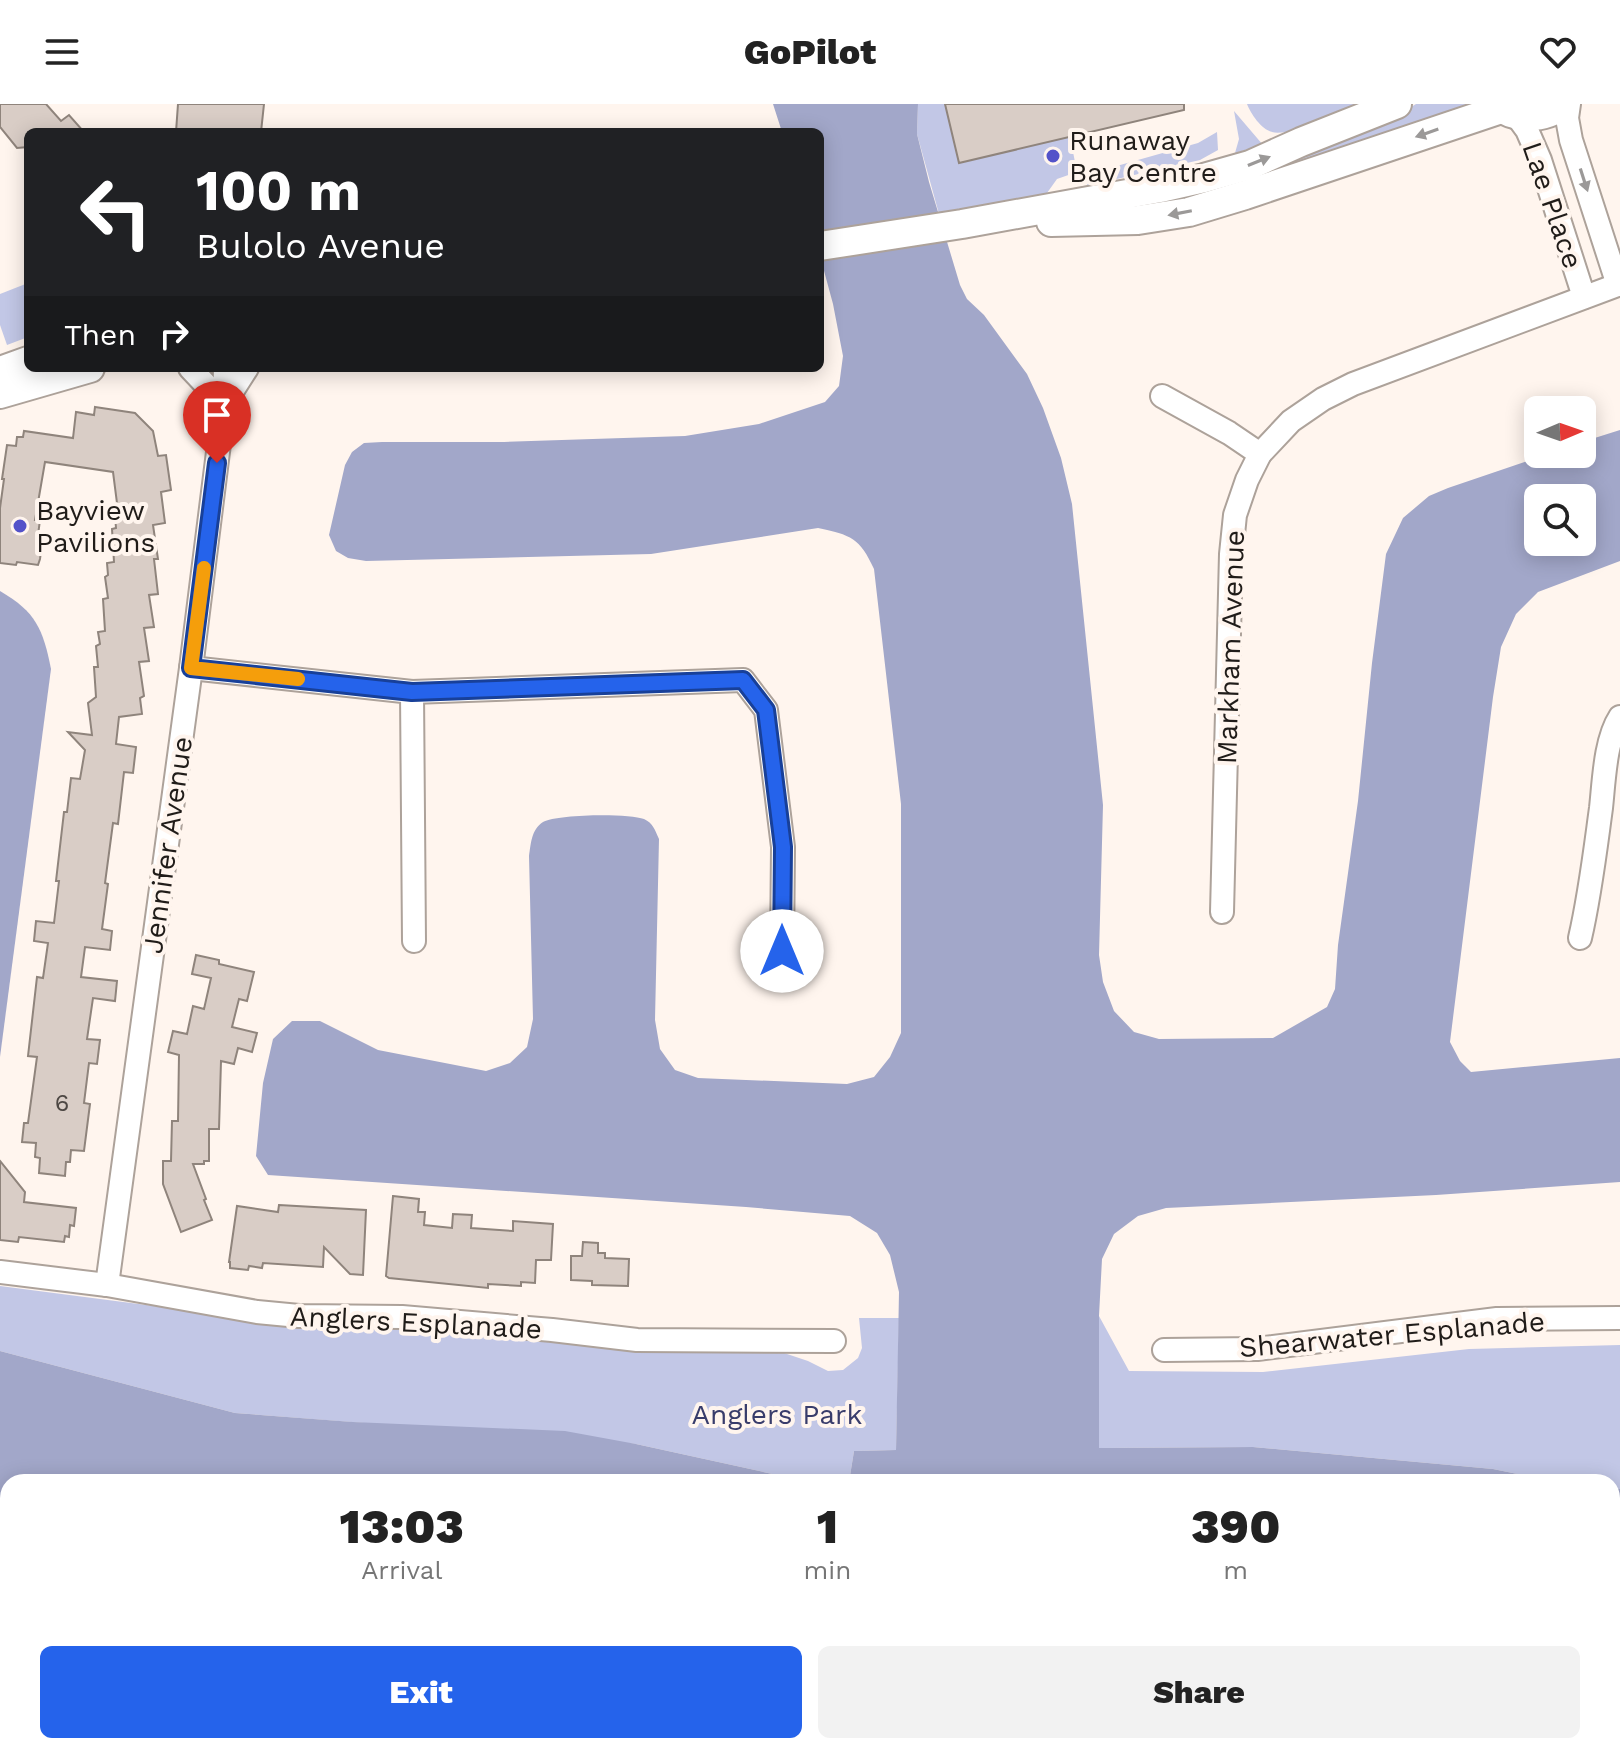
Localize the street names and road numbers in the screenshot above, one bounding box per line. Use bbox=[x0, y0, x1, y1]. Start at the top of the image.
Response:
street label: Lae Place bbox=[1515, 138, 1590, 273]
street label: Markham Avenue bbox=[1210, 529, 1251, 765]
street label: Jennifer Avenue bbox=[136, 734, 199, 956]
street label: Anglers Esplanade bbox=[289, 1299, 543, 1346]
street label: Shearwater Esplanade bbox=[1238, 1305, 1546, 1364]

